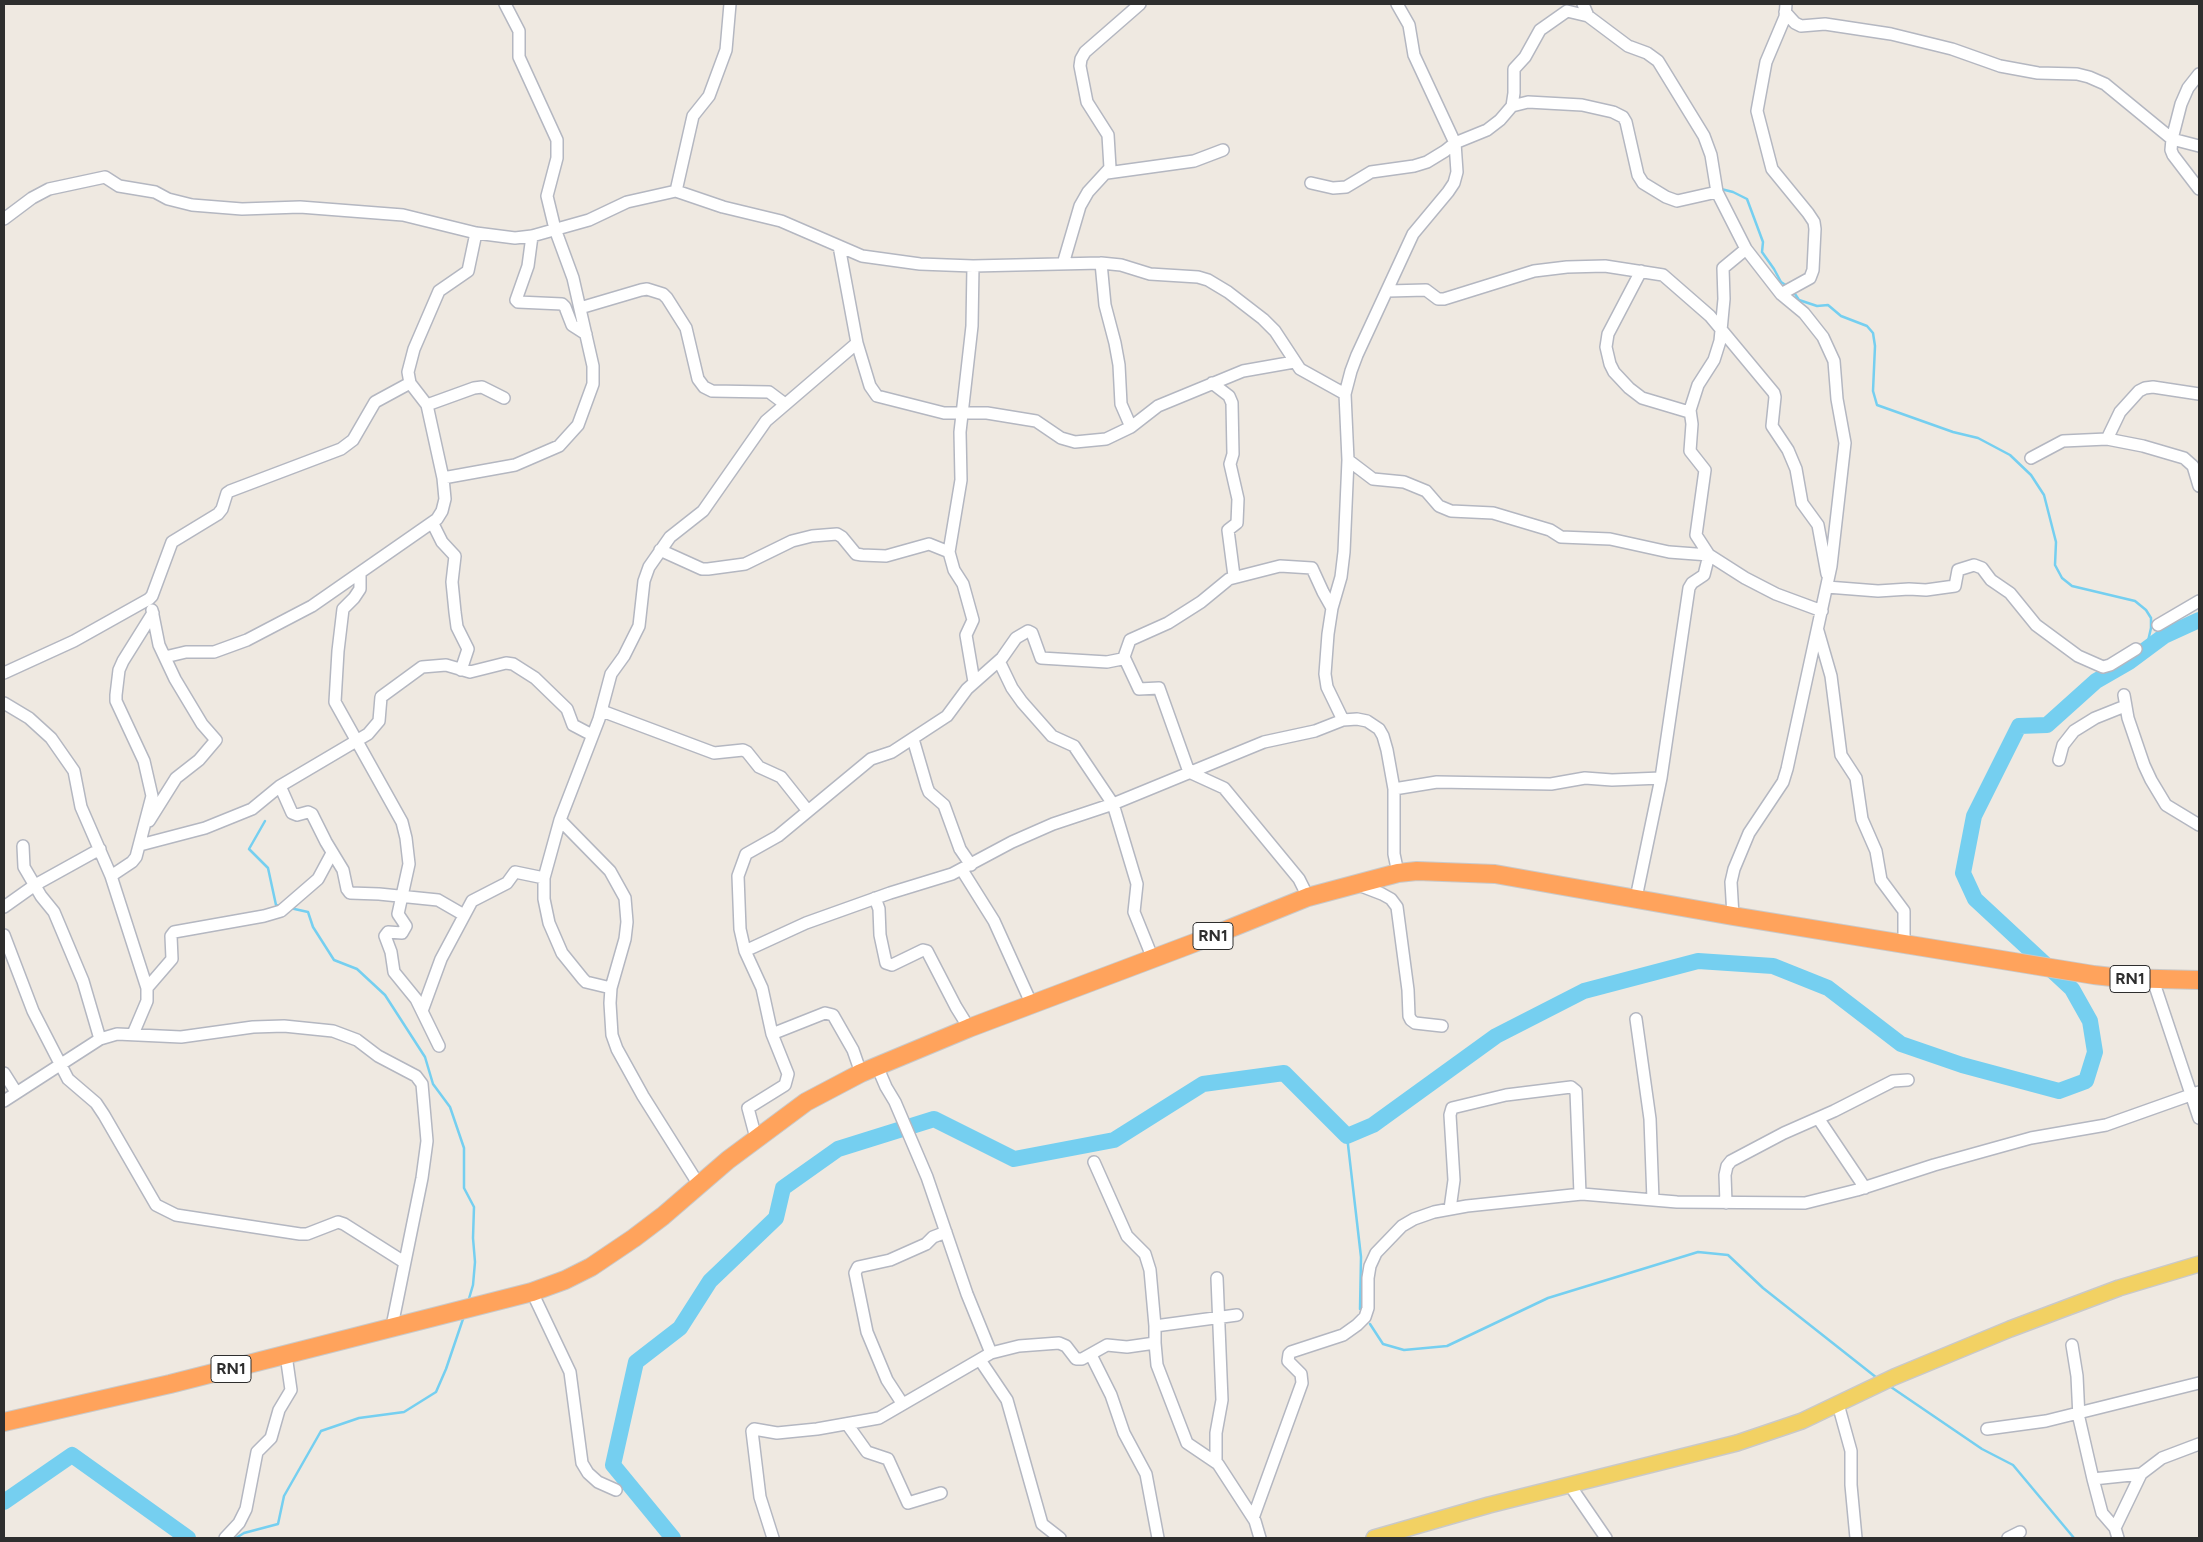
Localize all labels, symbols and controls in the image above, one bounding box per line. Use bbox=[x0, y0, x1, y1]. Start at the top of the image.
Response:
road number: RN1 bbox=[1193, 922, 1233, 949]
road number: RN1 bbox=[2110, 966, 2150, 992]
road number: RN1 bbox=[211, 1356, 251, 1382]

